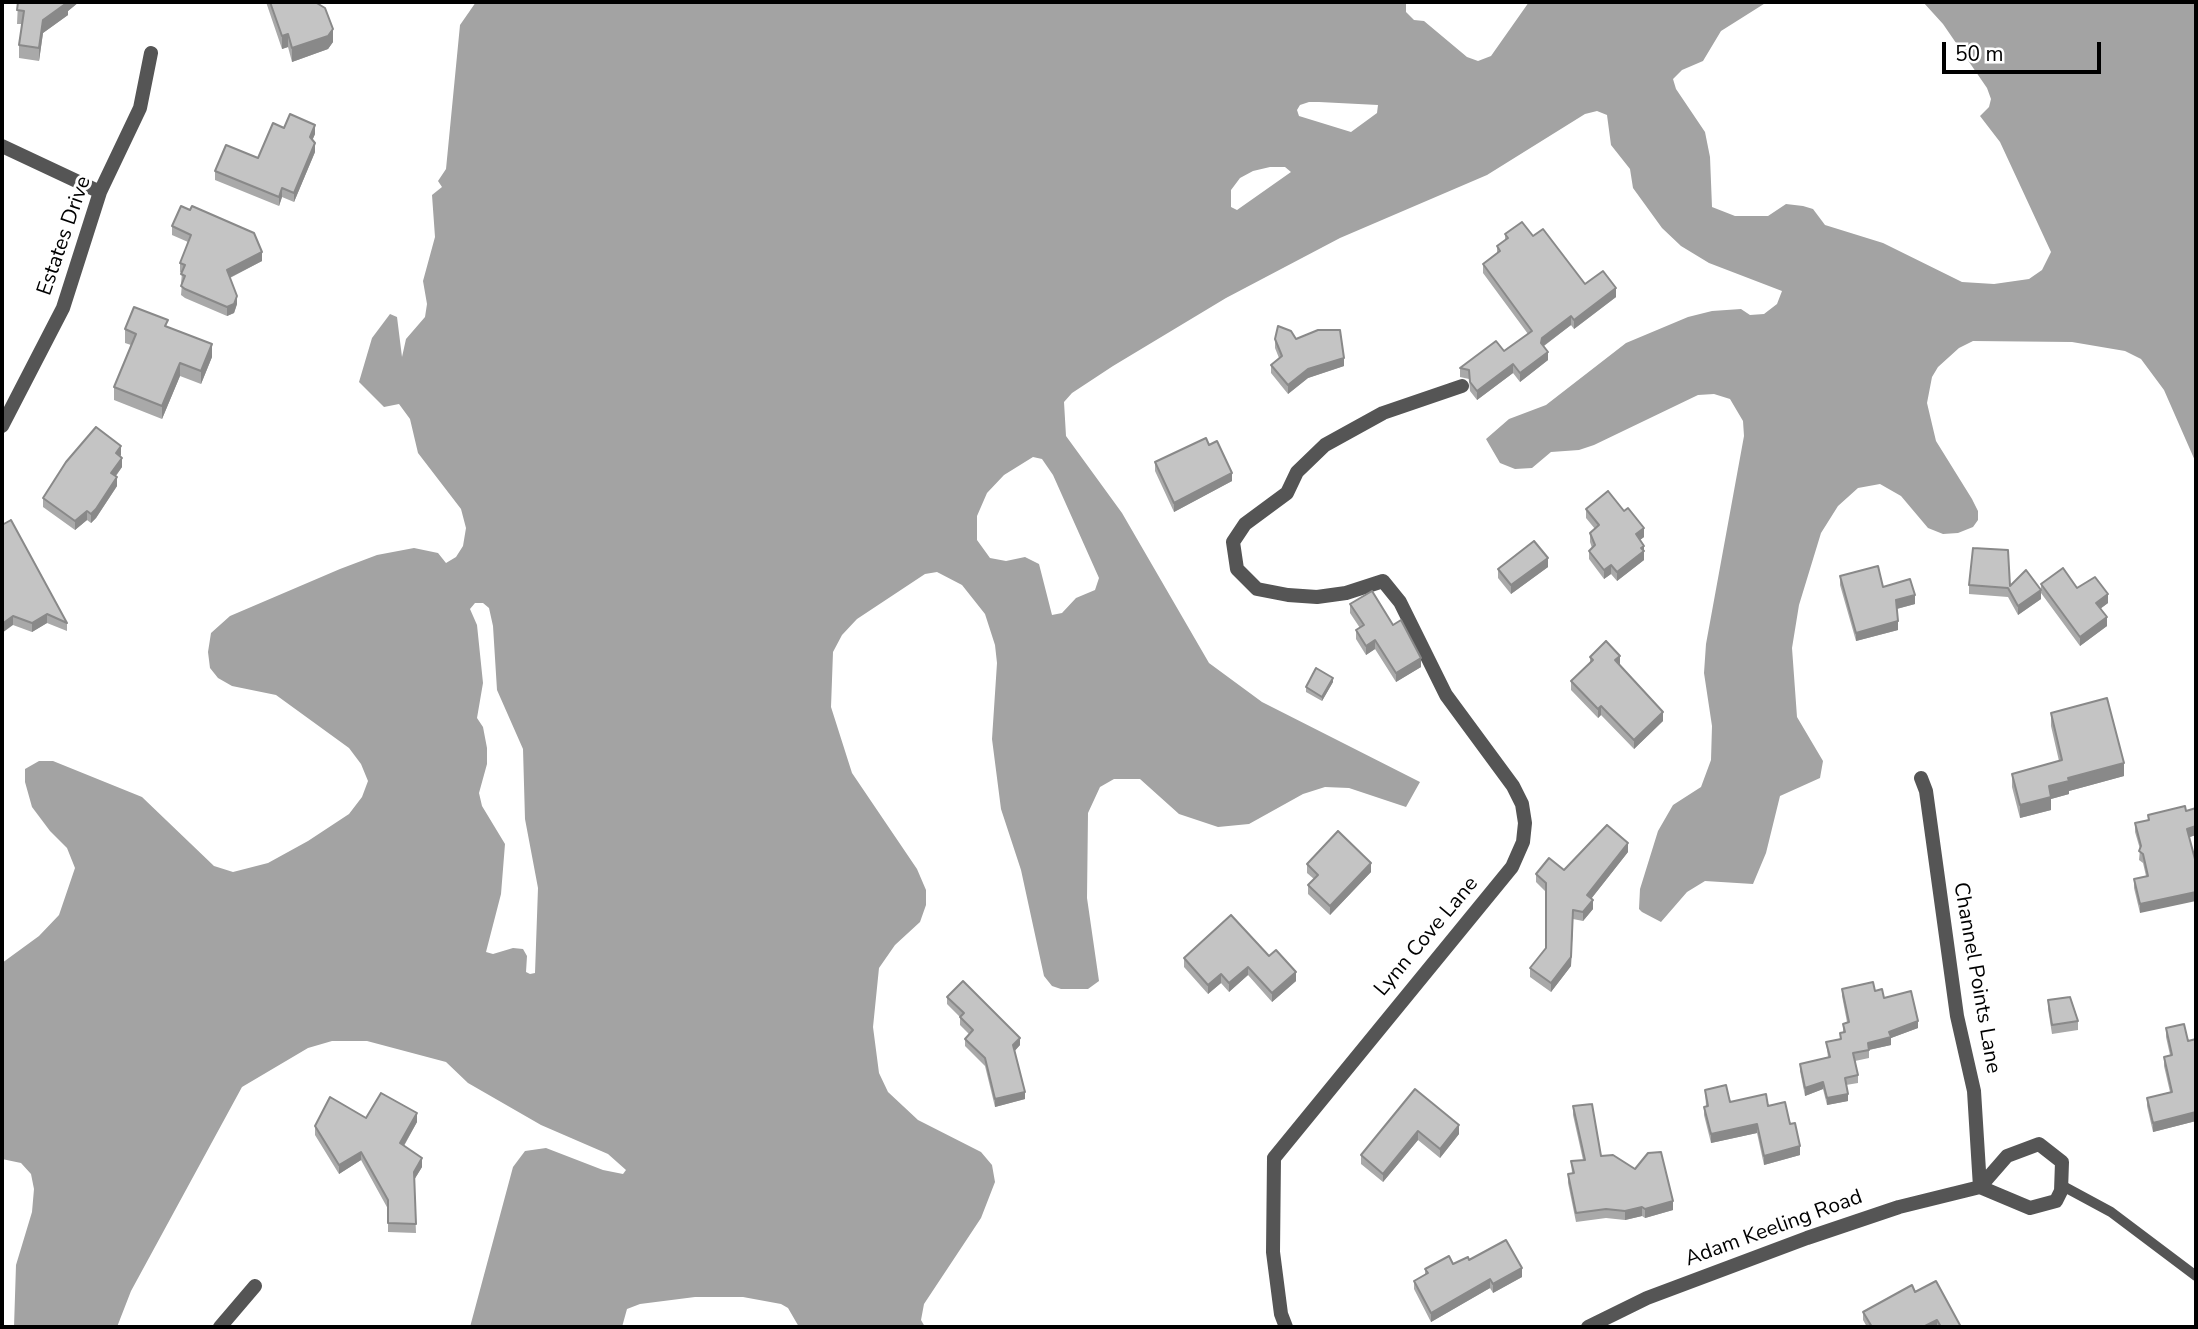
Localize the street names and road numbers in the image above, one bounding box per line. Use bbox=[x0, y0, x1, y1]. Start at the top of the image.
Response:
street label: Estates Drive bbox=[33, 173, 97, 299]
street label: Lynn Cove Lane bbox=[1370, 872, 1484, 1002]
street label: Channel Points Lane bbox=[1947, 880, 2005, 1076]
street label: Adam Keeling Road bbox=[1682, 1185, 1866, 1273]

